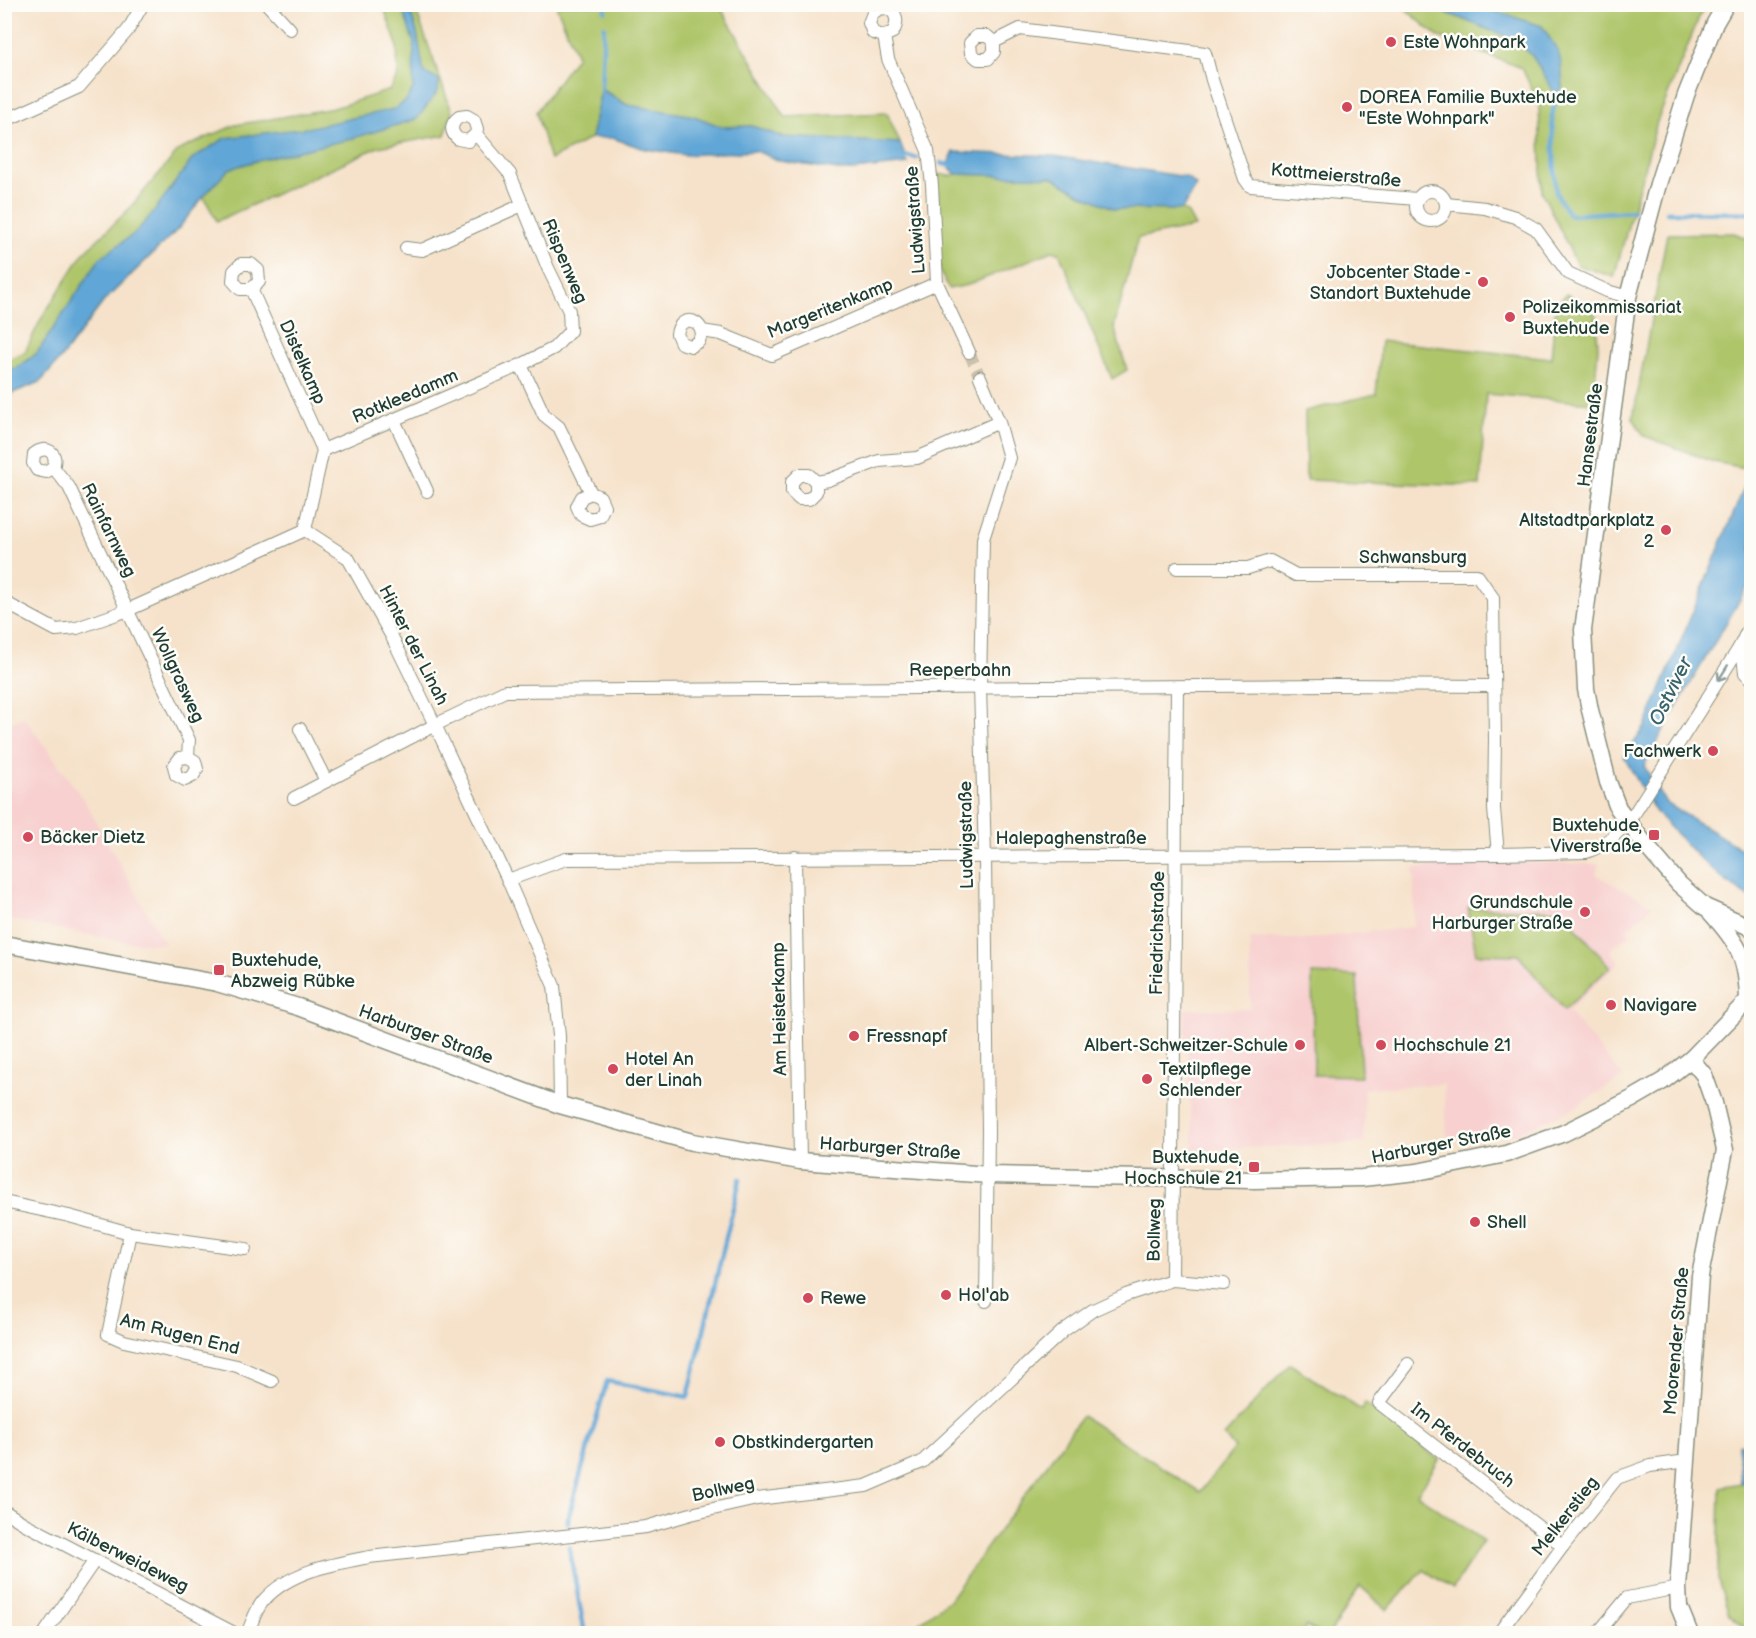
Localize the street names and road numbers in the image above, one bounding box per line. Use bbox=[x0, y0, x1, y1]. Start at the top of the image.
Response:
street label: Kottmeierstraße bbox=[1270, 159, 1402, 192]
street label: Ludwigstraße bbox=[901, 165, 930, 275]
street label: Rispenweg bbox=[537, 216, 592, 307]
street label: Margeritenkamp bbox=[764, 274, 896, 343]
street label: Distelkamp bbox=[275, 317, 330, 408]
street label: Rotkleedamm bbox=[349, 365, 461, 428]
street label: Hansestraße bbox=[1574, 382, 1607, 488]
street label: Rainfarnweg bbox=[77, 480, 140, 581]
street label: Schwansburg bbox=[1359, 547, 1467, 568]
street label: Hinter der Linah bbox=[374, 582, 453, 709]
street label: Wollgrasweg bbox=[146, 625, 209, 726]
street label: Reeperbahn bbox=[909, 660, 1011, 681]
street label: Ludwigstraße bbox=[955, 780, 978, 889]
street label: Halepaghenstraße bbox=[995, 828, 1147, 849]
street label: Friedrichstraße bbox=[1146, 870, 1169, 995]
street label: Am Heisterkamp bbox=[768, 942, 791, 1076]
street label: Harburger Straße bbox=[356, 1000, 496, 1069]
street label: Harburger Straße bbox=[1370, 1121, 1513, 1168]
street label: Harburger Straße bbox=[819, 1133, 962, 1164]
street label: Bollweg bbox=[1143, 1198, 1166, 1262]
street label: Moorender Straße bbox=[1660, 1266, 1693, 1416]
street label: Am Rugen End bbox=[118, 1310, 242, 1359]
street label: Im Pferdebruch bbox=[1407, 1398, 1519, 1492]
street label: Melkerstieg bbox=[1528, 1472, 1603, 1560]
street label: Bollweg bbox=[690, 1473, 756, 1506]
street label: Kälberweideweg bbox=[63, 1518, 192, 1597]

